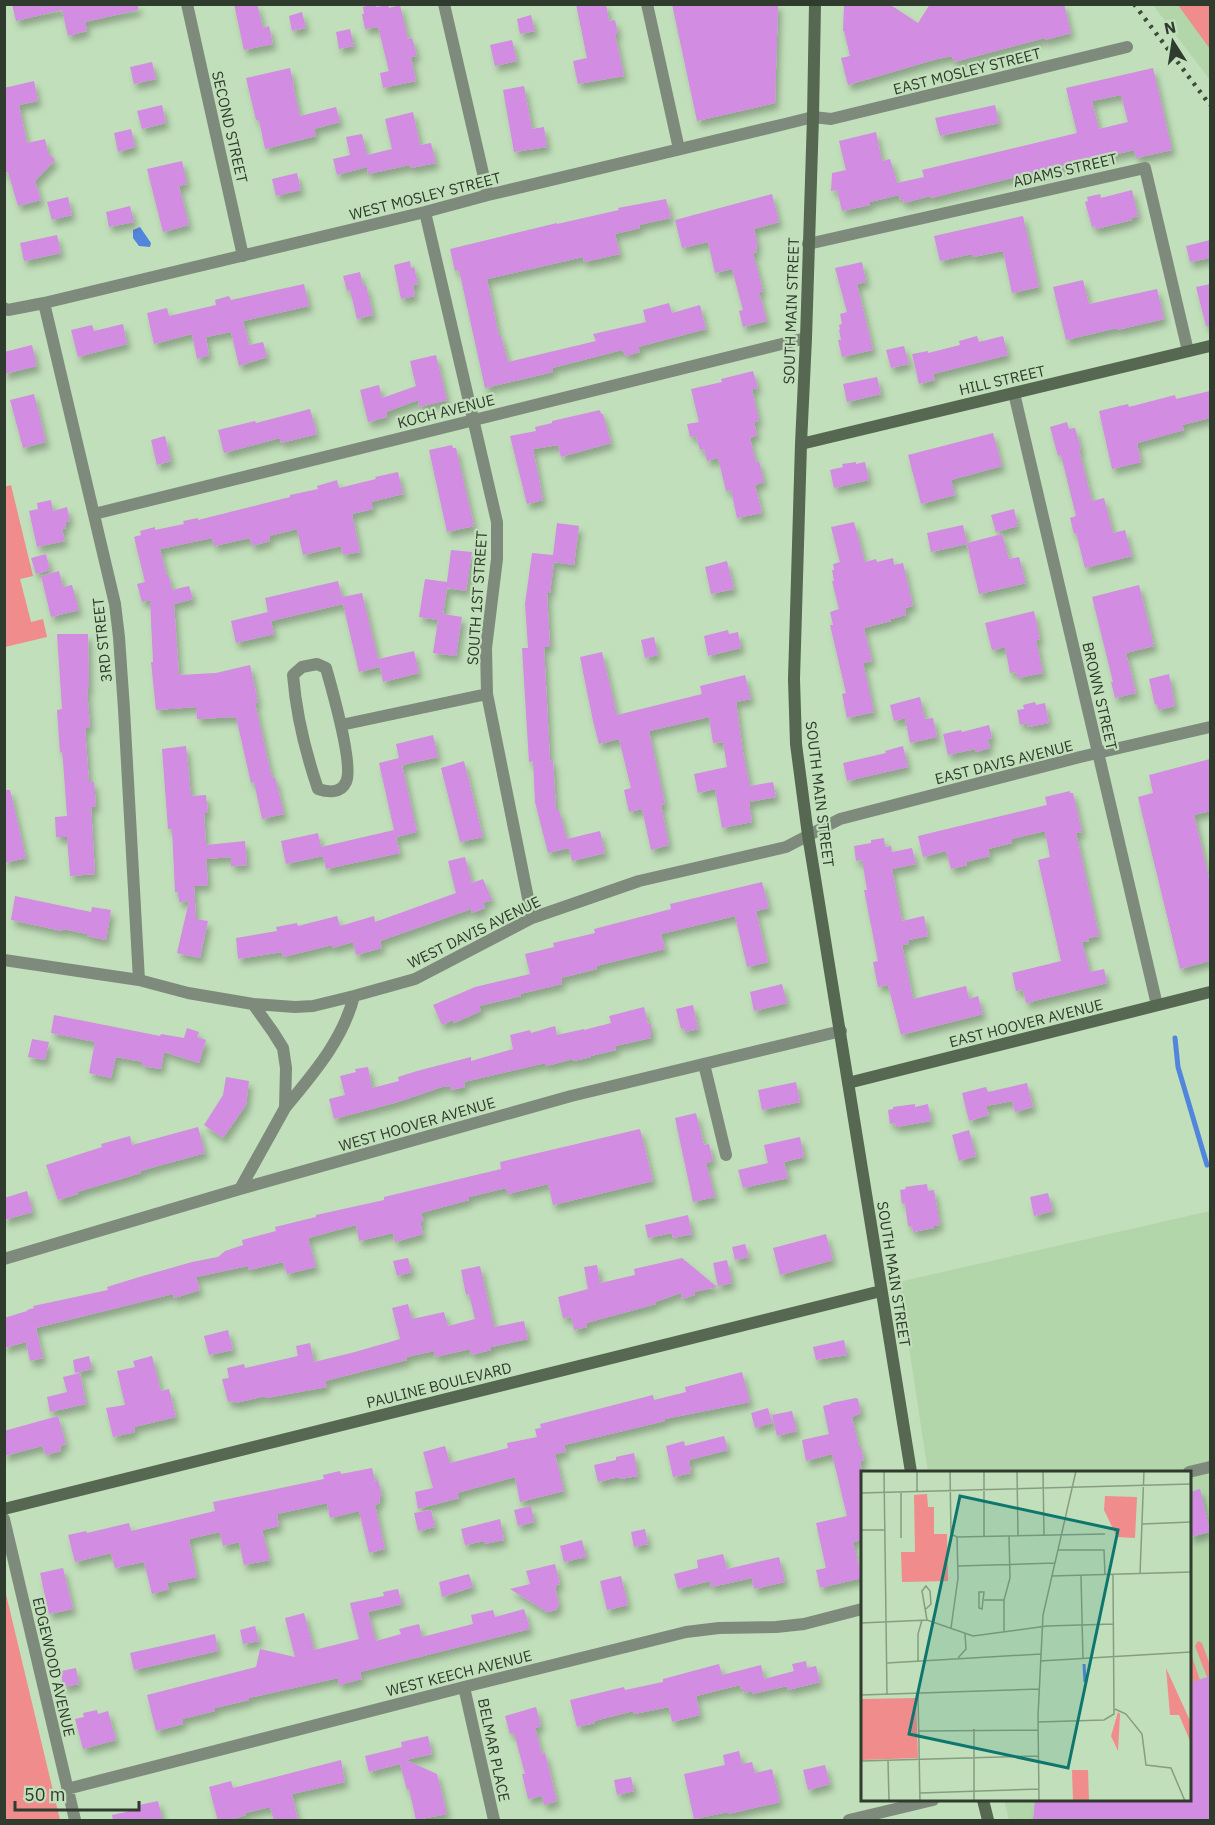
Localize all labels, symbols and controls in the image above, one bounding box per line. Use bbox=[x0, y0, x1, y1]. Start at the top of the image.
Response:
north arrow bbox=[1143, 12, 1203, 72]
text: N bbox=[1162, 16, 1178, 38]
street label: EAST MOSLEY STREET bbox=[891, 43, 1043, 99]
street label: SECOND STREET bbox=[208, 69, 252, 185]
street label: ADAMS STREET bbox=[1011, 149, 1119, 191]
street label: WEST MOSLEY STREET bbox=[347, 168, 503, 224]
street label: SOUTH MAIN STREET bbox=[779, 237, 803, 385]
street label: HILL STREET bbox=[957, 361, 1047, 399]
street label: KOCH AVENUE bbox=[395, 390, 497, 432]
street label: SOUTH 1ST STREET bbox=[463, 530, 491, 666]
street label: 3RD STREET bbox=[88, 596, 116, 683]
street label: BROWN STREET bbox=[1078, 640, 1122, 752]
street label: SOUTH MAIN STREET bbox=[802, 720, 838, 868]
street label: EAST DAVIS AVENUE bbox=[933, 736, 1075, 788]
street label: WEST DAVIS AVENUE bbox=[404, 892, 544, 972]
street label: EAST HOOVER AVENUE bbox=[947, 995, 1105, 1051]
street label: WEST HOOVER AVENUE bbox=[337, 1093, 497, 1155]
street label: SOUTH MAIN STREET bbox=[873, 1200, 915, 1348]
street label: PAULINE BOULEVARD bbox=[364, 1358, 514, 1412]
inset map bbox=[861, 1471, 1191, 1801]
street label: EDGEWOOD AVENUE bbox=[29, 1595, 79, 1739]
street label: WEST KEECH AVENUE bbox=[384, 1646, 534, 1700]
street label: BELMAR PLACE bbox=[474, 1697, 514, 1803]
scale bar bbox=[15, 1774, 140, 1812]
text: 50 m bbox=[24, 1783, 66, 1806]

